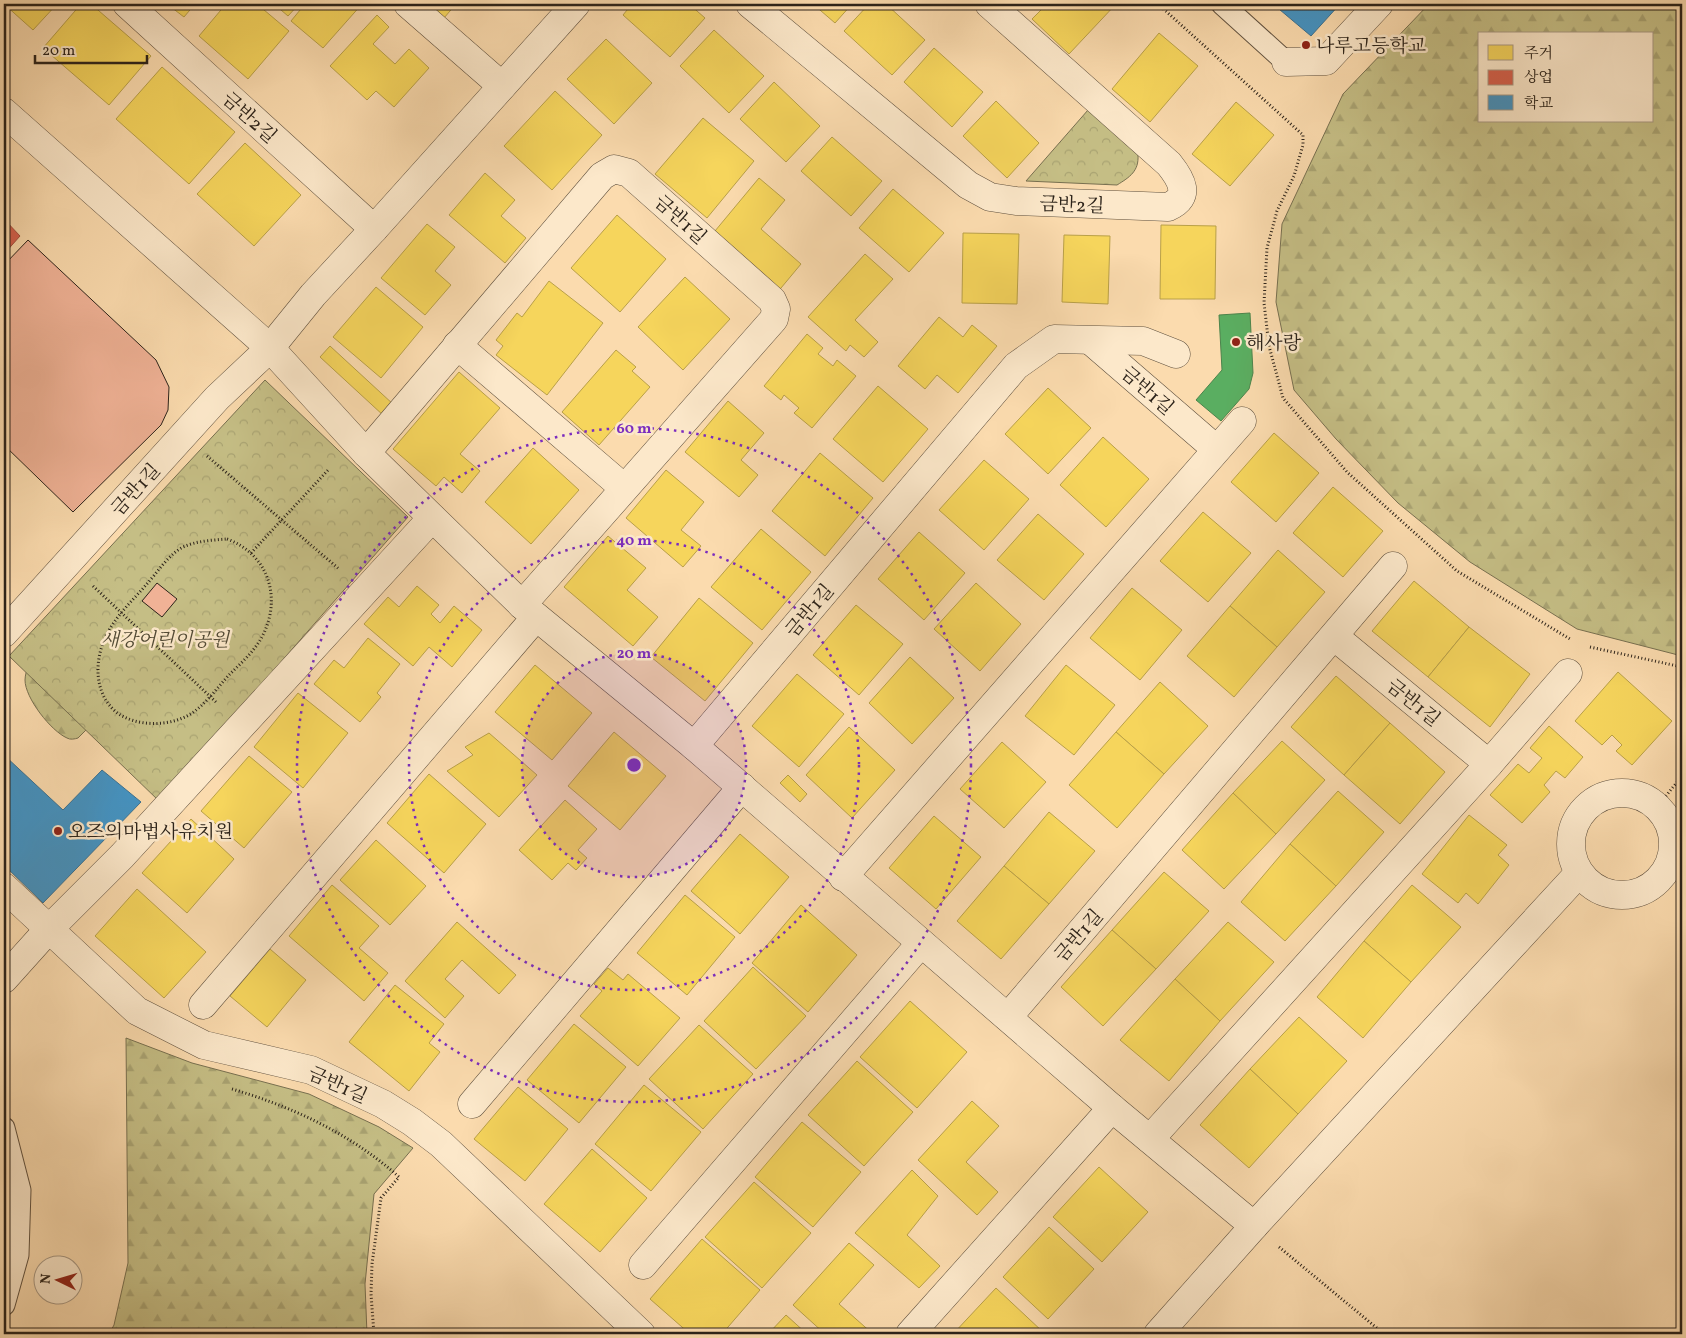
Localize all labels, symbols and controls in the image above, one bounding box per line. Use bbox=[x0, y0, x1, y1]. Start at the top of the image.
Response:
scale bar bbox=[35, 32, 148, 64]
legend bbox=[1478, 32, 1654, 122]
place label: 나루고등학교 bbox=[1316, 34, 1426, 60]
marker: 나루고등학교 bbox=[1300, 39, 1312, 51]
text: 20 m bbox=[42, 41, 75, 62]
text: 주거 bbox=[1524, 44, 1553, 65]
text: 상업 bbox=[1524, 68, 1553, 89]
street label: 금반2길 bbox=[216, 87, 282, 150]
text: 학교 bbox=[1524, 94, 1553, 115]
street label: 금반1길 bbox=[648, 190, 712, 251]
street label: 금반2길 bbox=[1039, 192, 1105, 220]
place label: 해사랑 bbox=[1246, 331, 1302, 357]
marker: 해사랑 bbox=[1230, 336, 1242, 348]
street label: 금반1길 bbox=[1115, 361, 1179, 422]
text: 60 m bbox=[617, 419, 652, 440]
street label: 금반1길 bbox=[106, 458, 167, 522]
text: 40 m bbox=[616, 531, 652, 552]
street label: 금반1길 bbox=[781, 579, 841, 644]
park label: 새강어린이공원 bbox=[101, 628, 231, 654]
text: 20 m bbox=[617, 644, 652, 665]
street label: 금반1길 bbox=[1380, 674, 1445, 733]
centre of rings bbox=[625, 756, 643, 774]
place label: 오즈의마법사유치원 bbox=[68, 820, 233, 846]
marker: 오즈의마법사유치원 bbox=[52, 825, 64, 837]
street label: 금반1길 bbox=[1049, 904, 1110, 968]
street label: 금반1길 bbox=[303, 1061, 371, 1110]
north arrow bbox=[32, 1256, 82, 1306]
text: N bbox=[37, 1273, 56, 1285]

